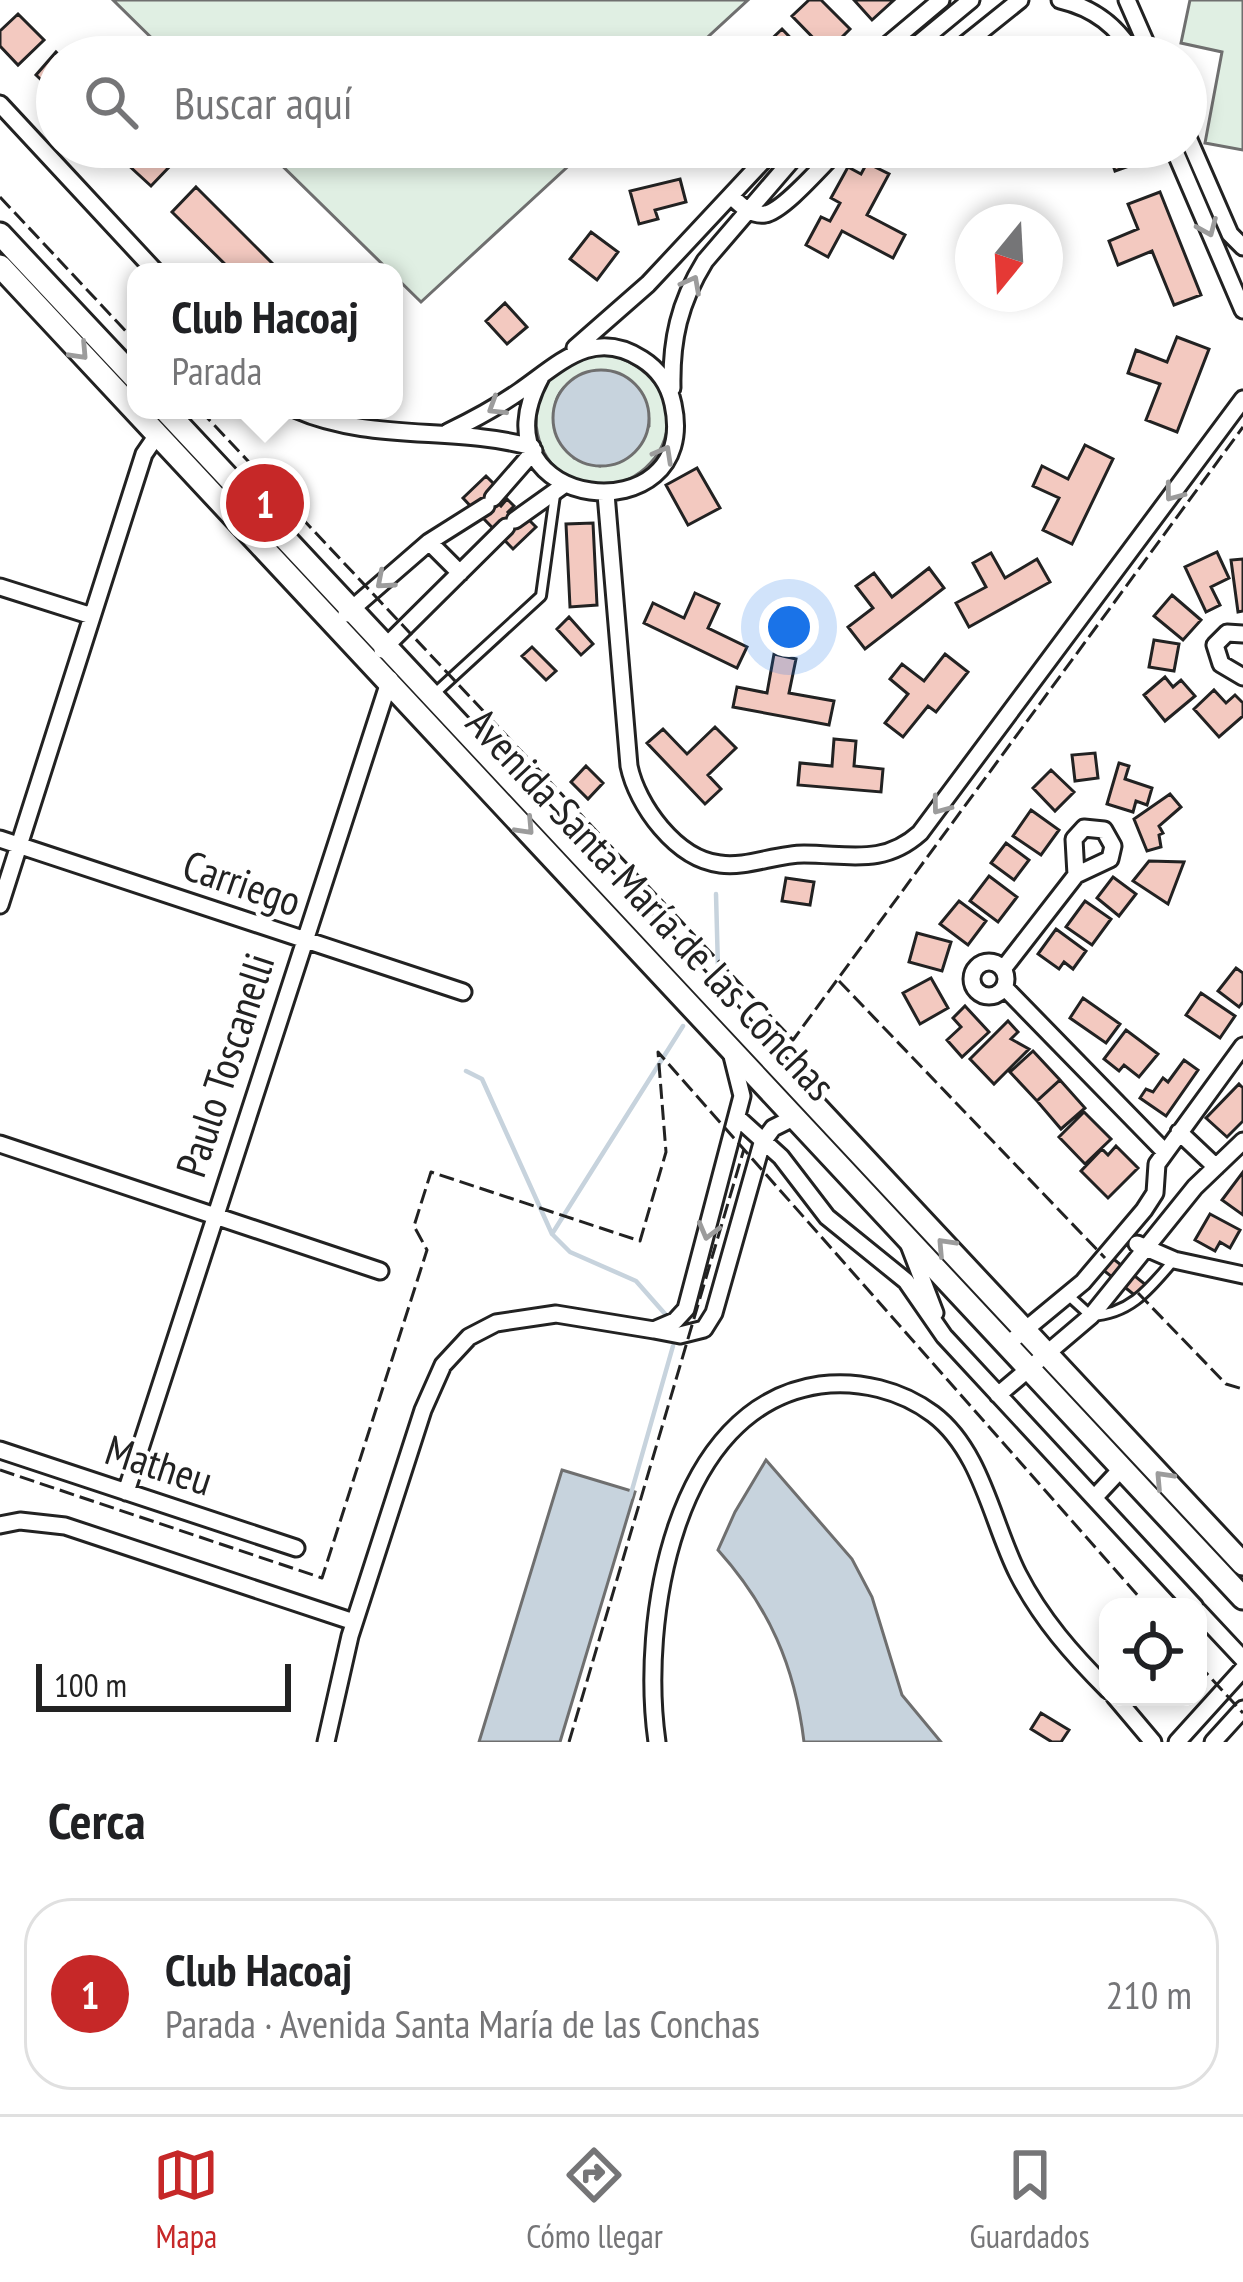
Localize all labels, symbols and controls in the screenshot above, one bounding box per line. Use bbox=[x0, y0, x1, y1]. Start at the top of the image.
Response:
search box bbox=[36, 36, 1207, 168]
icon: search bbox=[78, 69, 144, 135]
text: Buscar aquí bbox=[174, 73, 353, 131]
north arrow bbox=[955, 204, 1063, 312]
one-way arrow bbox=[1193, 216, 1217, 238]
popup bbox=[127, 263, 403, 419]
one-way arrow bbox=[678, 276, 701, 297]
text: Club Hacoaj bbox=[171, 287, 359, 345]
one-way arrow bbox=[65, 338, 87, 360]
text: Parada bbox=[171, 345, 262, 396]
one-way arrow bbox=[487, 392, 509, 414]
one-way arrow bbox=[650, 445, 673, 467]
pin: 1 bbox=[226, 458, 304, 548]
one-way arrow bbox=[1166, 480, 1188, 501]
one-way arrow bbox=[376, 567, 398, 589]
your location bbox=[759, 597, 819, 657]
street label: Avenida Santa María de las Conchas bbox=[455, 696, 848, 1112]
one-way arrow bbox=[933, 793, 955, 814]
one-way arrow bbox=[512, 813, 534, 835]
street label: Carriego bbox=[176, 837, 308, 928]
street label: Paulo Toscanelli bbox=[163, 946, 286, 1183]
one-way arrow bbox=[697, 1220, 722, 1241]
one-way arrow bbox=[938, 1238, 960, 1259]
street label: Matheu bbox=[99, 1422, 220, 1508]
one-way arrow bbox=[1156, 1471, 1177, 1492]
map controls bbox=[1099, 1598, 1207, 1706]
button: locate bbox=[1099, 1598, 1207, 1706]
scale bar bbox=[36, 1658, 291, 1711]
text: 100 m bbox=[54, 1663, 127, 1706]
text: Cerca bbox=[48, 1787, 146, 1853]
text: Club Hacoaj bbox=[165, 1940, 352, 1998]
text: 1 bbox=[81, 1969, 99, 2020]
text: 210 m bbox=[1106, 1969, 1192, 2020]
text: Parada · Avenida Santa María de las Conchas bbox=[165, 1998, 760, 2049]
tab: Mapa bbox=[153, 2142, 219, 2257]
tab: Cómo llegar bbox=[526, 2142, 663, 2257]
tab: Guardados bbox=[970, 2142, 1090, 2257]

